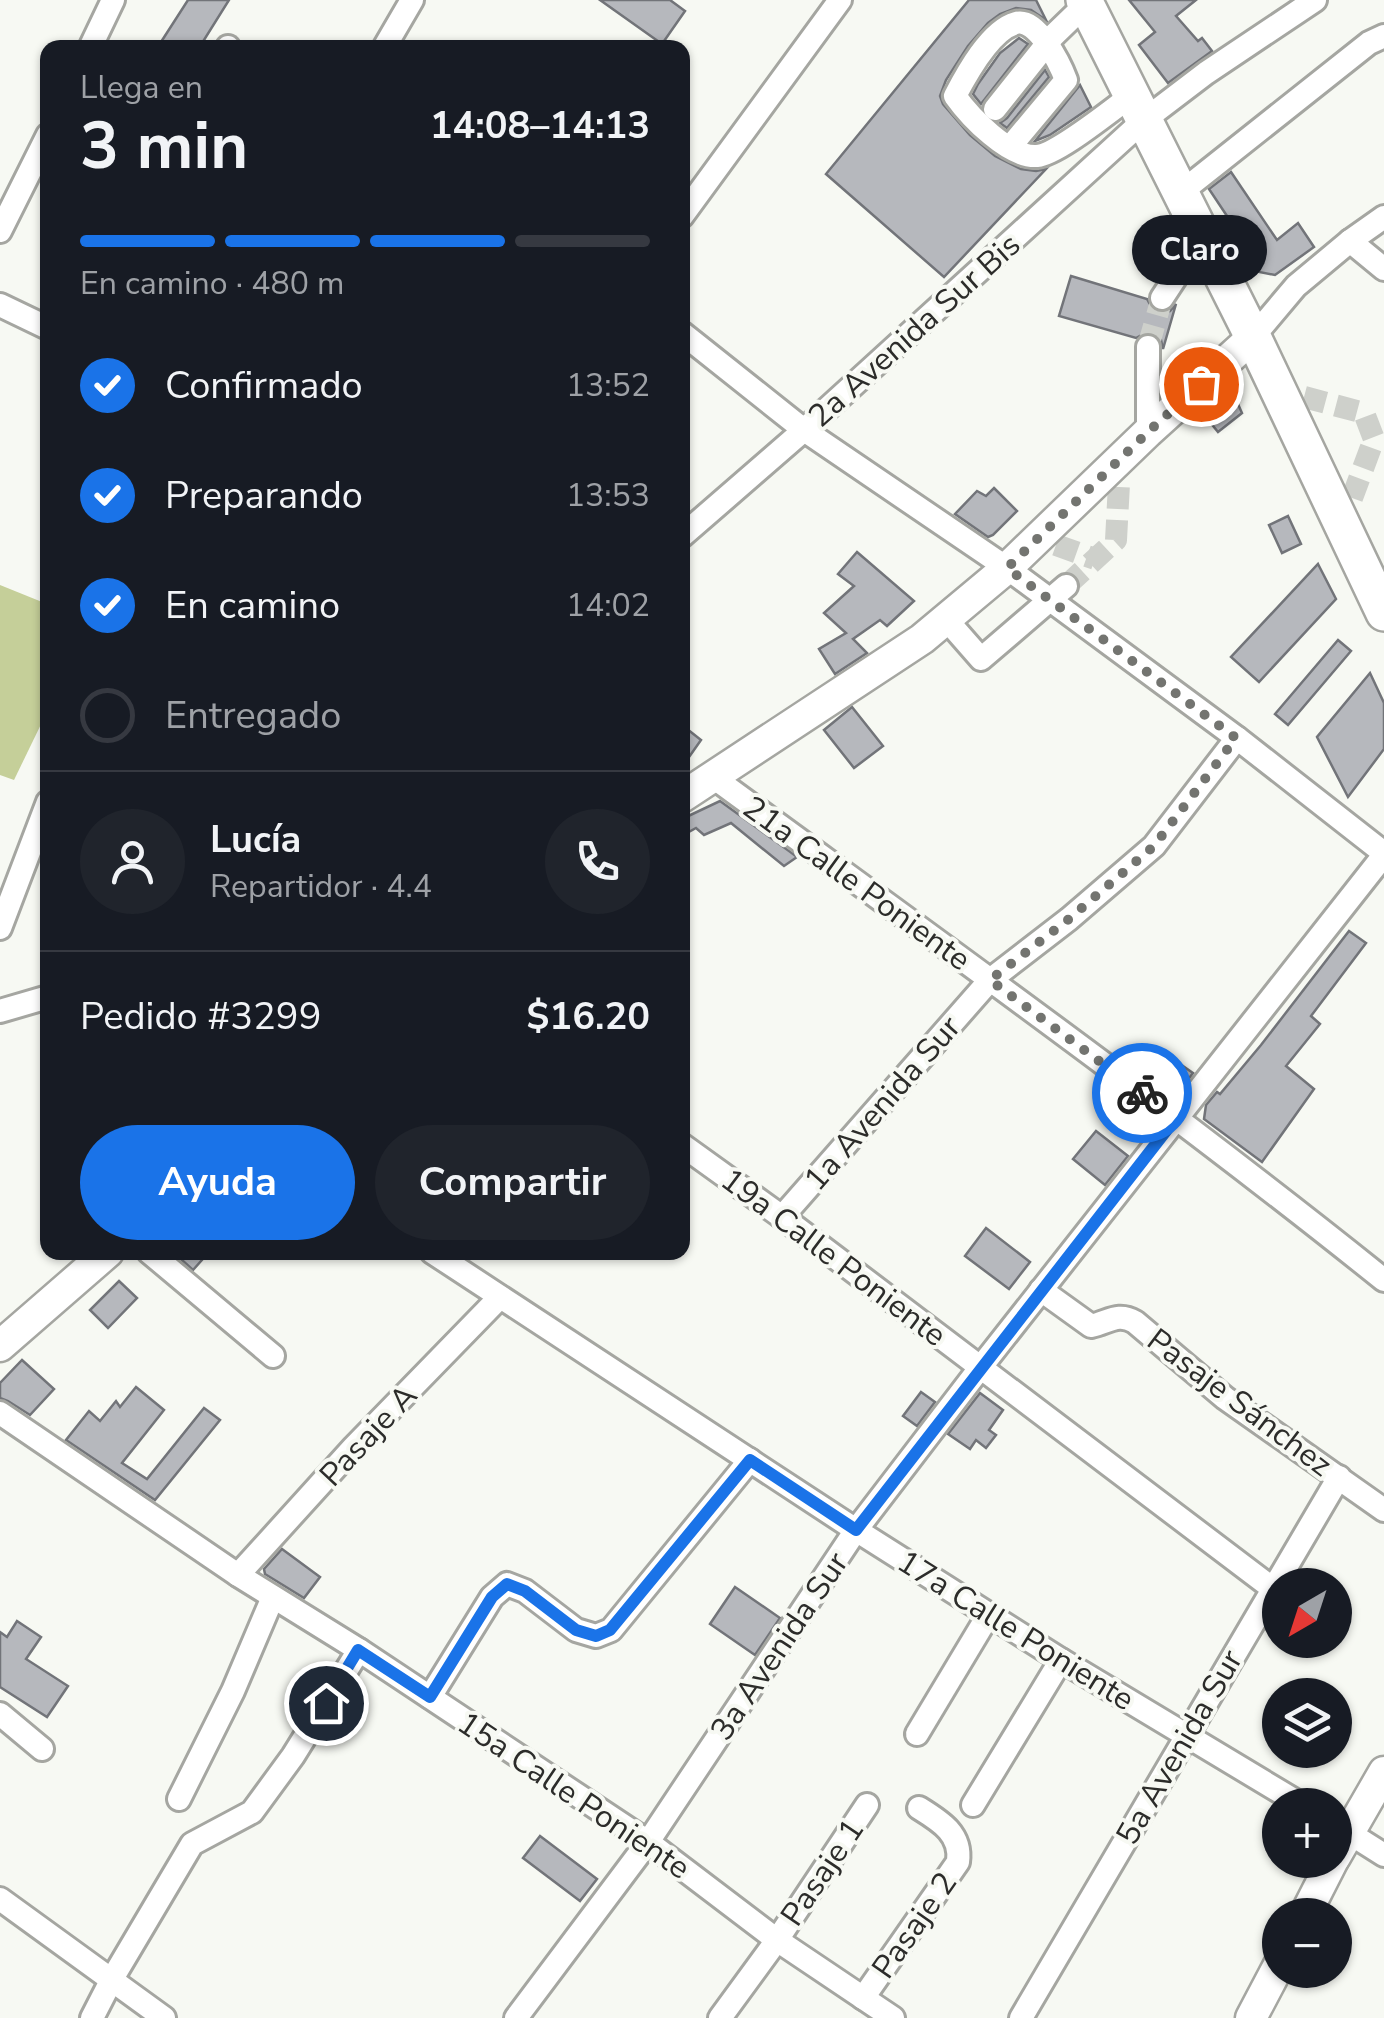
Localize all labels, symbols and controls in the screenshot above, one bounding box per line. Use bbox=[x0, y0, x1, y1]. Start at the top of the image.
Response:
text: Llega en bbox=[80, 66, 203, 109]
text: 14:08–14:13 bbox=[430, 100, 650, 151]
text: 3 min bbox=[80, 102, 248, 191]
callout: Claro bbox=[1134, 214, 1268, 284]
street label: 2a Avenida Sur Bis bbox=[799, 224, 1030, 437]
text: Claro bbox=[1159, 228, 1240, 271]
text: En camino · 480 m bbox=[80, 262, 344, 305]
pin bbox=[1159, 342, 1244, 427]
icon: bag bbox=[1174, 357, 1229, 412]
icon: check bbox=[80, 358, 135, 413]
text: Confirmado bbox=[165, 360, 363, 411]
text: 13:52 bbox=[566, 364, 650, 407]
icon: check bbox=[80, 468, 135, 523]
text: Preparando bbox=[165, 470, 363, 521]
text: 13:53 bbox=[566, 474, 650, 517]
icon: check bbox=[80, 578, 135, 633]
text: En camino bbox=[165, 580, 340, 631]
text: 14:02 bbox=[566, 584, 650, 627]
text: Entregado bbox=[165, 690, 341, 741]
street label: 21a Calle Poniente bbox=[734, 786, 979, 981]
button: person bbox=[80, 809, 185, 914]
button: phone bbox=[545, 809, 650, 914]
text: Lucía bbox=[210, 814, 301, 865]
text: Repartidor · 4.4 bbox=[210, 865, 432, 908]
text: Pedido #3299 bbox=[80, 991, 321, 1042]
text: $16.20 bbox=[527, 991, 650, 1042]
street label: 1a Avenida Sur bbox=[794, 1006, 971, 1200]
courier bbox=[1092, 1043, 1192, 1143]
icon: bike bbox=[1115, 1066, 1170, 1121]
button: Ayuda bbox=[80, 1125, 355, 1240]
button: Compartir bbox=[375, 1125, 650, 1240]
street label: 19a Calle Poniente bbox=[712, 1158, 955, 1356]
street label: Pasaje Sánchez bbox=[1138, 1319, 1341, 1486]
street label: Pasaje A bbox=[310, 1375, 427, 1496]
street label: 17a Calle Poniente bbox=[889, 1540, 1142, 1721]
street label: 3a Avenida Sur bbox=[700, 1543, 859, 1749]
north arrow bbox=[1262, 1568, 1352, 1658]
map controls bbox=[1262, 1568, 1352, 1988]
street label: 5a Avenida Sur bbox=[1106, 1641, 1253, 1853]
pin bbox=[284, 1661, 369, 1746]
icon: home bbox=[299, 1676, 354, 1731]
button: layers bbox=[1262, 1678, 1352, 1768]
street label: 15a Calle Poniente bbox=[449, 1702, 698, 1889]
button: + bbox=[1262, 1788, 1352, 1878]
street label: Pasaje 1 bbox=[771, 1810, 874, 1934]
street label: Pasaje 2 bbox=[862, 1863, 967, 1987]
button: − bbox=[1262, 1898, 1352, 1988]

